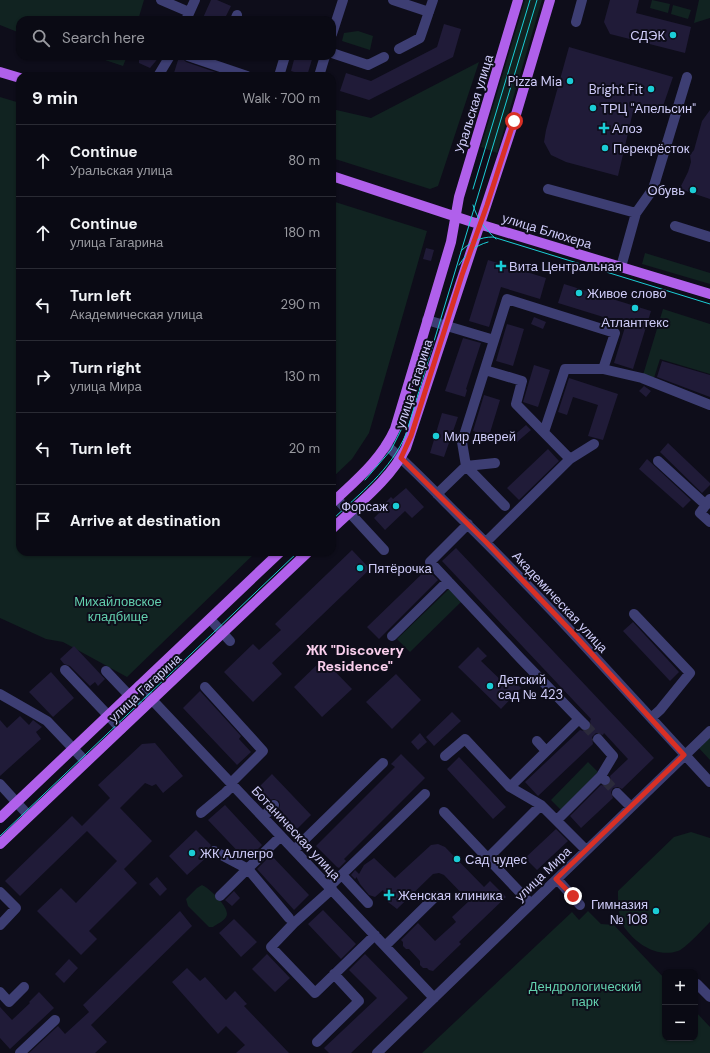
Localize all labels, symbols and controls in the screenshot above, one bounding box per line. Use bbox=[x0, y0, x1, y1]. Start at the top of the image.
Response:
search box bbox=[16, 16, 336, 60]
icon: search bbox=[30, 27, 52, 49]
place label: СДЭК bbox=[630, 27, 665, 44]
text: Search here bbox=[62, 28, 145, 48]
marker: СДЭК bbox=[668, 30, 678, 40]
street label: Уральская улица bbox=[451, 52, 497, 155]
place label: Pizza Mia bbox=[508, 73, 562, 90]
marker: Pizza Mia bbox=[565, 76, 575, 86]
place label: Bright Fit bbox=[589, 81, 643, 98]
marker: Bright Fit bbox=[646, 84, 656, 94]
text: 9 min bbox=[32, 87, 78, 109]
text: Walk · 700 m bbox=[242, 90, 320, 107]
place label: ТРЦ "Апельсин" bbox=[601, 100, 696, 117]
marker: ТРЦ "Апельсин" bbox=[588, 103, 598, 113]
route start bbox=[505, 112, 523, 130]
place label: Алоэ bbox=[612, 120, 643, 137]
marker: Алоэ bbox=[599, 123, 609, 133]
place label: Перекрёсток bbox=[613, 140, 690, 157]
text: Continue bbox=[70, 142, 138, 162]
marker: Перекрёсток bbox=[600, 143, 610, 153]
icon: ahead bbox=[32, 150, 54, 172]
text: 80 m bbox=[288, 152, 320, 169]
text: Уральская улица bbox=[70, 162, 172, 179]
place label: Обувь bbox=[648, 182, 685, 199]
marker: Обувь bbox=[688, 185, 698, 195]
street label: улица Блюхера bbox=[500, 209, 595, 253]
text: Continue bbox=[70, 214, 138, 234]
icon: ahead bbox=[32, 222, 54, 244]
text: 180 m bbox=[284, 224, 320, 241]
text: улица Гагарина bbox=[70, 234, 163, 251]
place label: Вита Центральная bbox=[509, 258, 622, 275]
marker: Вита Центральная bbox=[496, 261, 506, 271]
place label: Живое слово bbox=[587, 285, 666, 302]
text: Turn left bbox=[70, 286, 131, 306]
marker: Живое слово bbox=[574, 288, 584, 298]
icon: left bbox=[32, 294, 54, 316]
text: 290 m bbox=[281, 296, 320, 313]
marker: Атланттекс bbox=[630, 303, 640, 313]
text: Академическая улица bbox=[70, 306, 203, 323]
place label: Атланттекс bbox=[601, 314, 669, 331]
street label: улица Гагарина bbox=[391, 336, 437, 431]
text: Turn right bbox=[70, 358, 141, 378]
icon: right bbox=[32, 366, 54, 388]
text: 130 m bbox=[284, 368, 320, 385]
text: улица Мира bbox=[70, 378, 142, 395]
place label: Мир дверей bbox=[444, 428, 516, 445]
marker: Мир дверей bbox=[431, 431, 441, 441]
icon: left bbox=[32, 438, 54, 460]
text: Turn left bbox=[70, 439, 131, 459]
text: 20 m bbox=[289, 440, 320, 457]
place label: Форсаж bbox=[341, 498, 388, 515]
marker: Форсаж bbox=[391, 501, 401, 511]
icon: arrive bbox=[32, 510, 54, 532]
text: Arrive at destination bbox=[70, 511, 221, 531]
street label: Академическая улица bbox=[508, 548, 612, 657]
place label: Пятёрочка bbox=[368, 560, 432, 577]
marker: Пятёрочка bbox=[355, 563, 365, 573]
park label: Михайловское кладбище bbox=[74, 593, 162, 625]
district label: ЖК "Discovery Residence" bbox=[305, 641, 404, 675]
street label: улица Гагарина bbox=[105, 649, 185, 726]
place label: Детский сад № 423 bbox=[498, 671, 563, 703]
marker: Детский сад № 423 bbox=[485, 681, 495, 691]
street label: Ботаническая улица bbox=[248, 782, 345, 884]
street label: улица Мира bbox=[511, 842, 575, 905]
place label: ЖК Аллегро bbox=[200, 845, 273, 862]
marker: ЖК Аллегро bbox=[187, 848, 197, 858]
place label: Сад чудес bbox=[465, 851, 527, 868]
marker: Сад чудес bbox=[452, 854, 462, 864]
place label: Женская клиника bbox=[398, 887, 504, 904]
route end bbox=[564, 887, 582, 905]
marker: Женская клиника bbox=[383, 889, 395, 901]
place label: Гимназия № 108 bbox=[591, 896, 648, 928]
marker: Гимназия № 108 bbox=[651, 906, 661, 916]
map controls bbox=[662, 969, 698, 1041]
button: + bbox=[662, 969, 698, 1005]
park label: Дендрологический парк bbox=[529, 978, 641, 1010]
button: − bbox=[662, 1005, 698, 1041]

